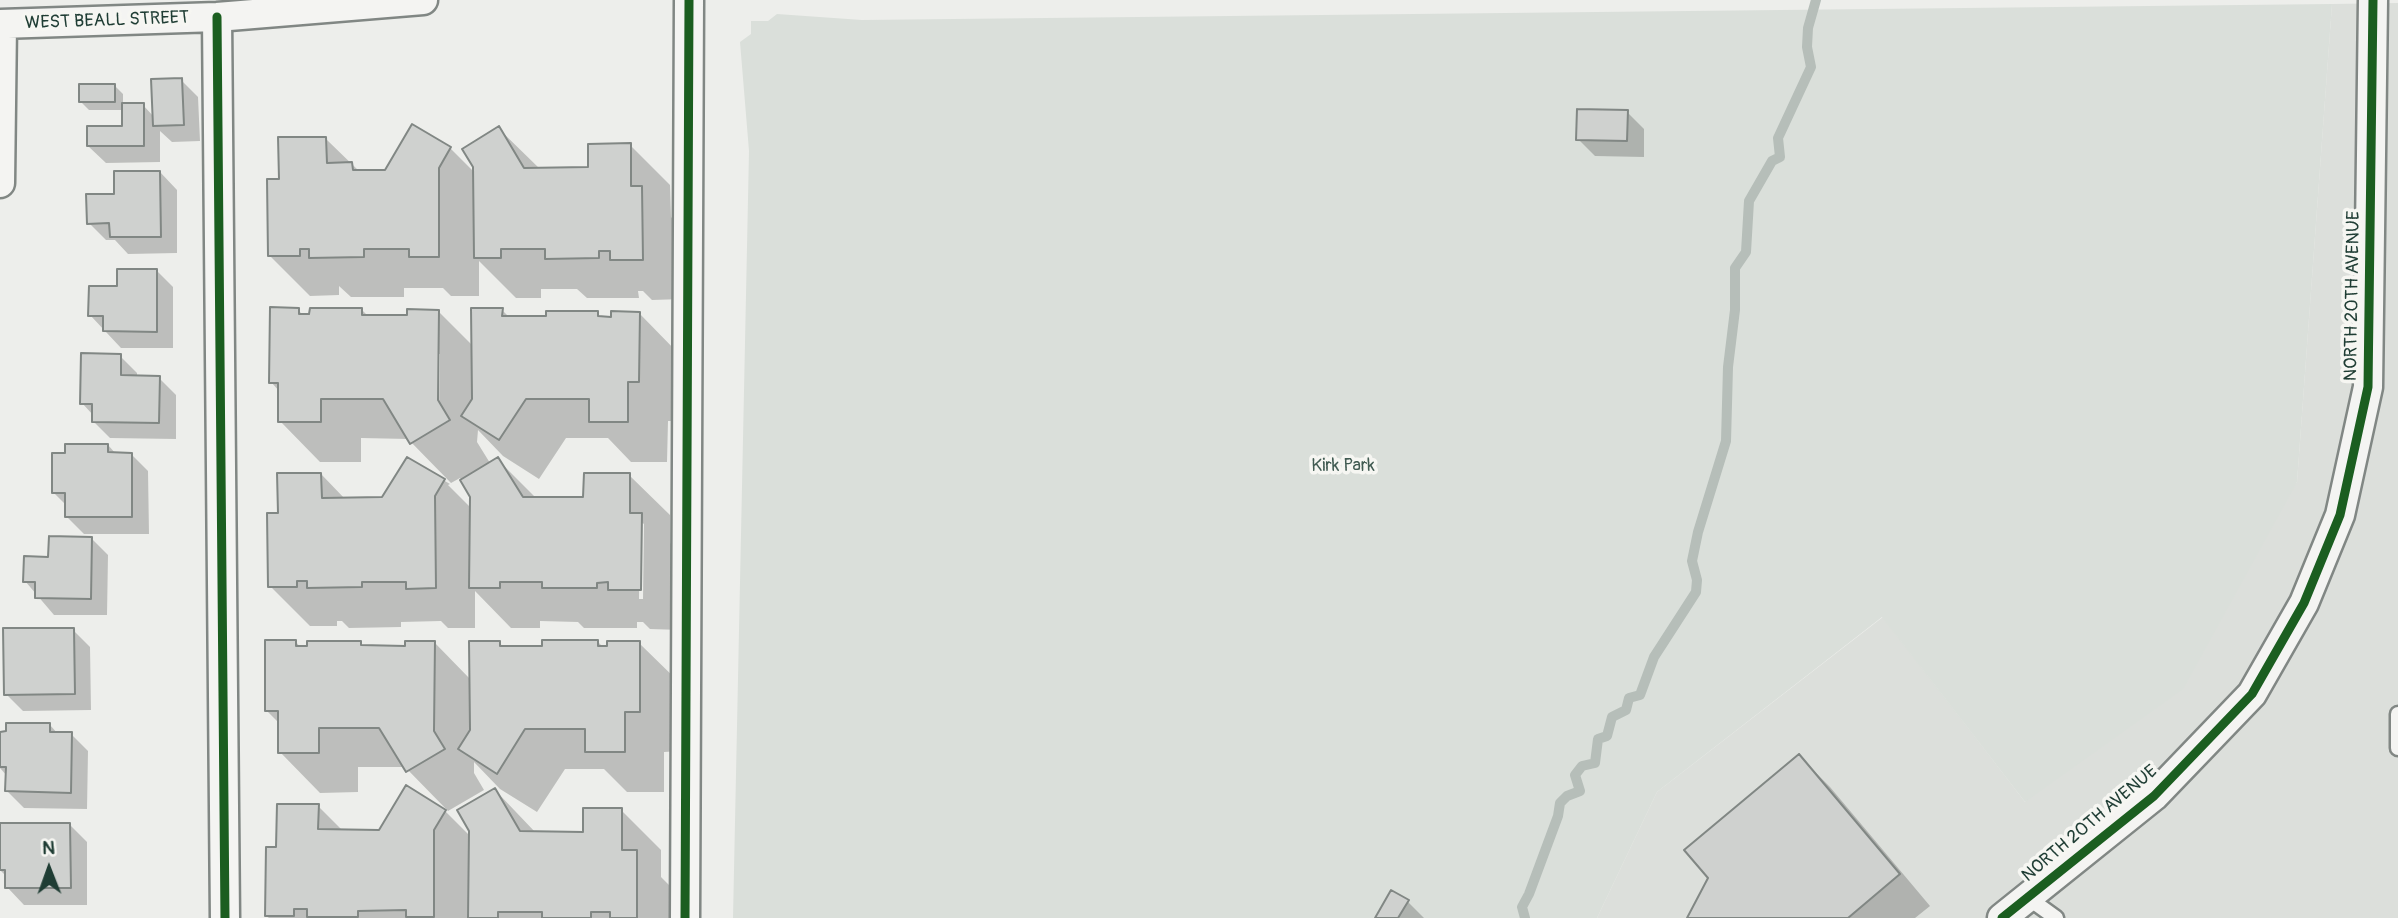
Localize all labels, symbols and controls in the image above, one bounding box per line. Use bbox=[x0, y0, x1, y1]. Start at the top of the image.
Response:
street label: WEST BEALL STREET bbox=[25, 7, 189, 35]
street label: NORTH 20TH AVENUE bbox=[2341, 211, 2365, 381]
park label: Kirk Park bbox=[1311, 455, 1375, 477]
street label: NORTH 20TH AVENUE bbox=[2018, 761, 2162, 887]
north arrow bbox=[14, 834, 84, 904]
text: N bbox=[42, 836, 55, 860]

